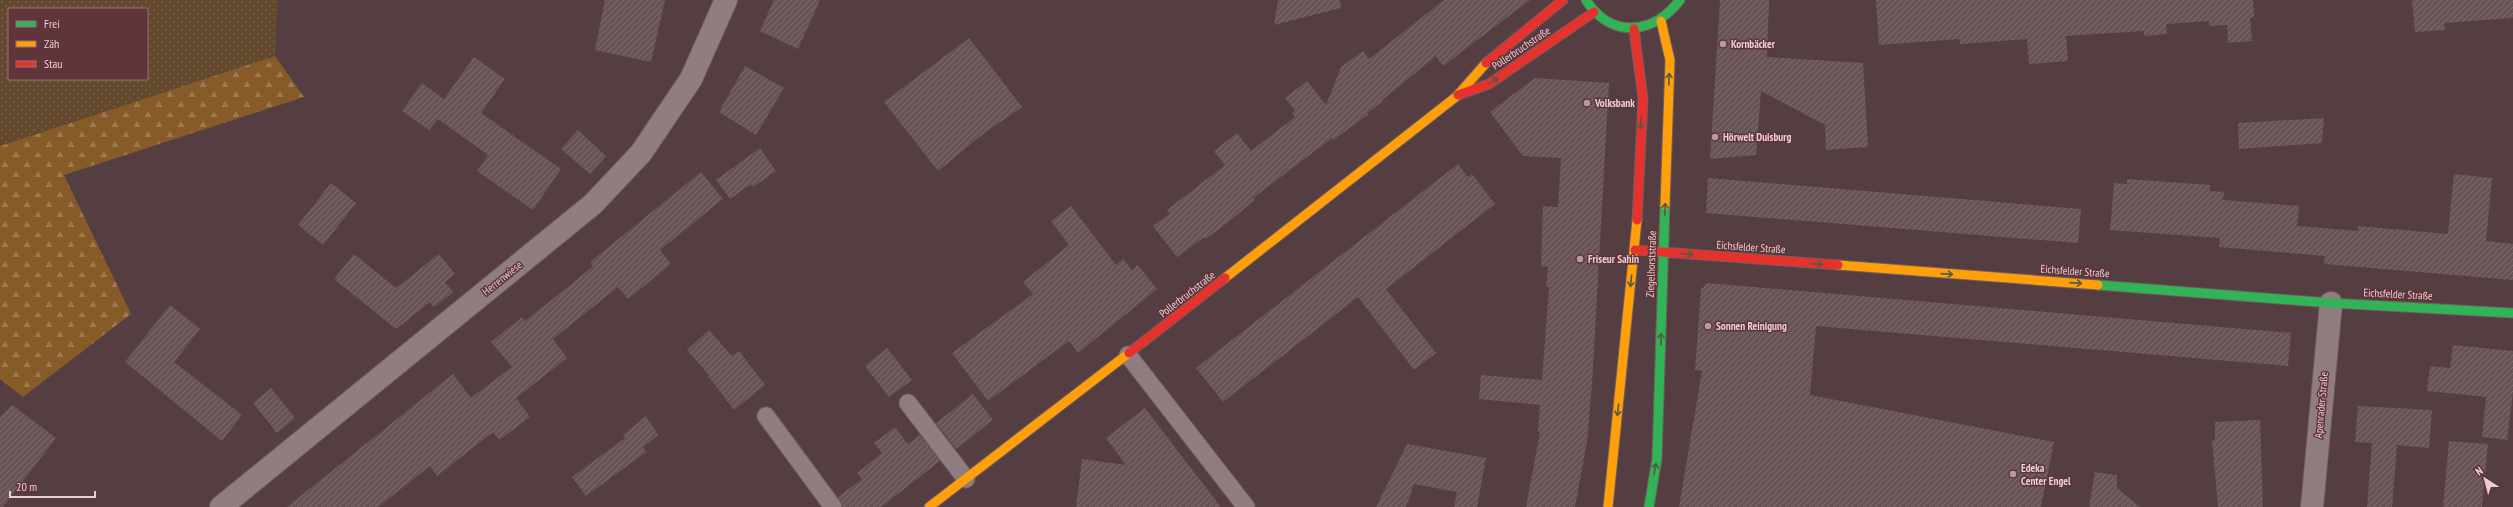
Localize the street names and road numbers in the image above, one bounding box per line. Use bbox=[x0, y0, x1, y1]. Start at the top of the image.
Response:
street label: Pollerbruchstraße bbox=[1489, 23, 1553, 73]
street label: Ziegelhorststraße bbox=[1643, 230, 1659, 298]
street label: Eichsfelder Straße bbox=[1716, 238, 1786, 256]
street label: Herrenwiese bbox=[479, 257, 525, 298]
street label: Eichsfelder Straße bbox=[2040, 262, 2110, 280]
street label: Pollerbruchstraße bbox=[1156, 267, 1218, 320]
street label: Eichsfelder Straße bbox=[2363, 285, 2433, 303]
street label: Apenrader Straße bbox=[2311, 371, 2331, 439]

